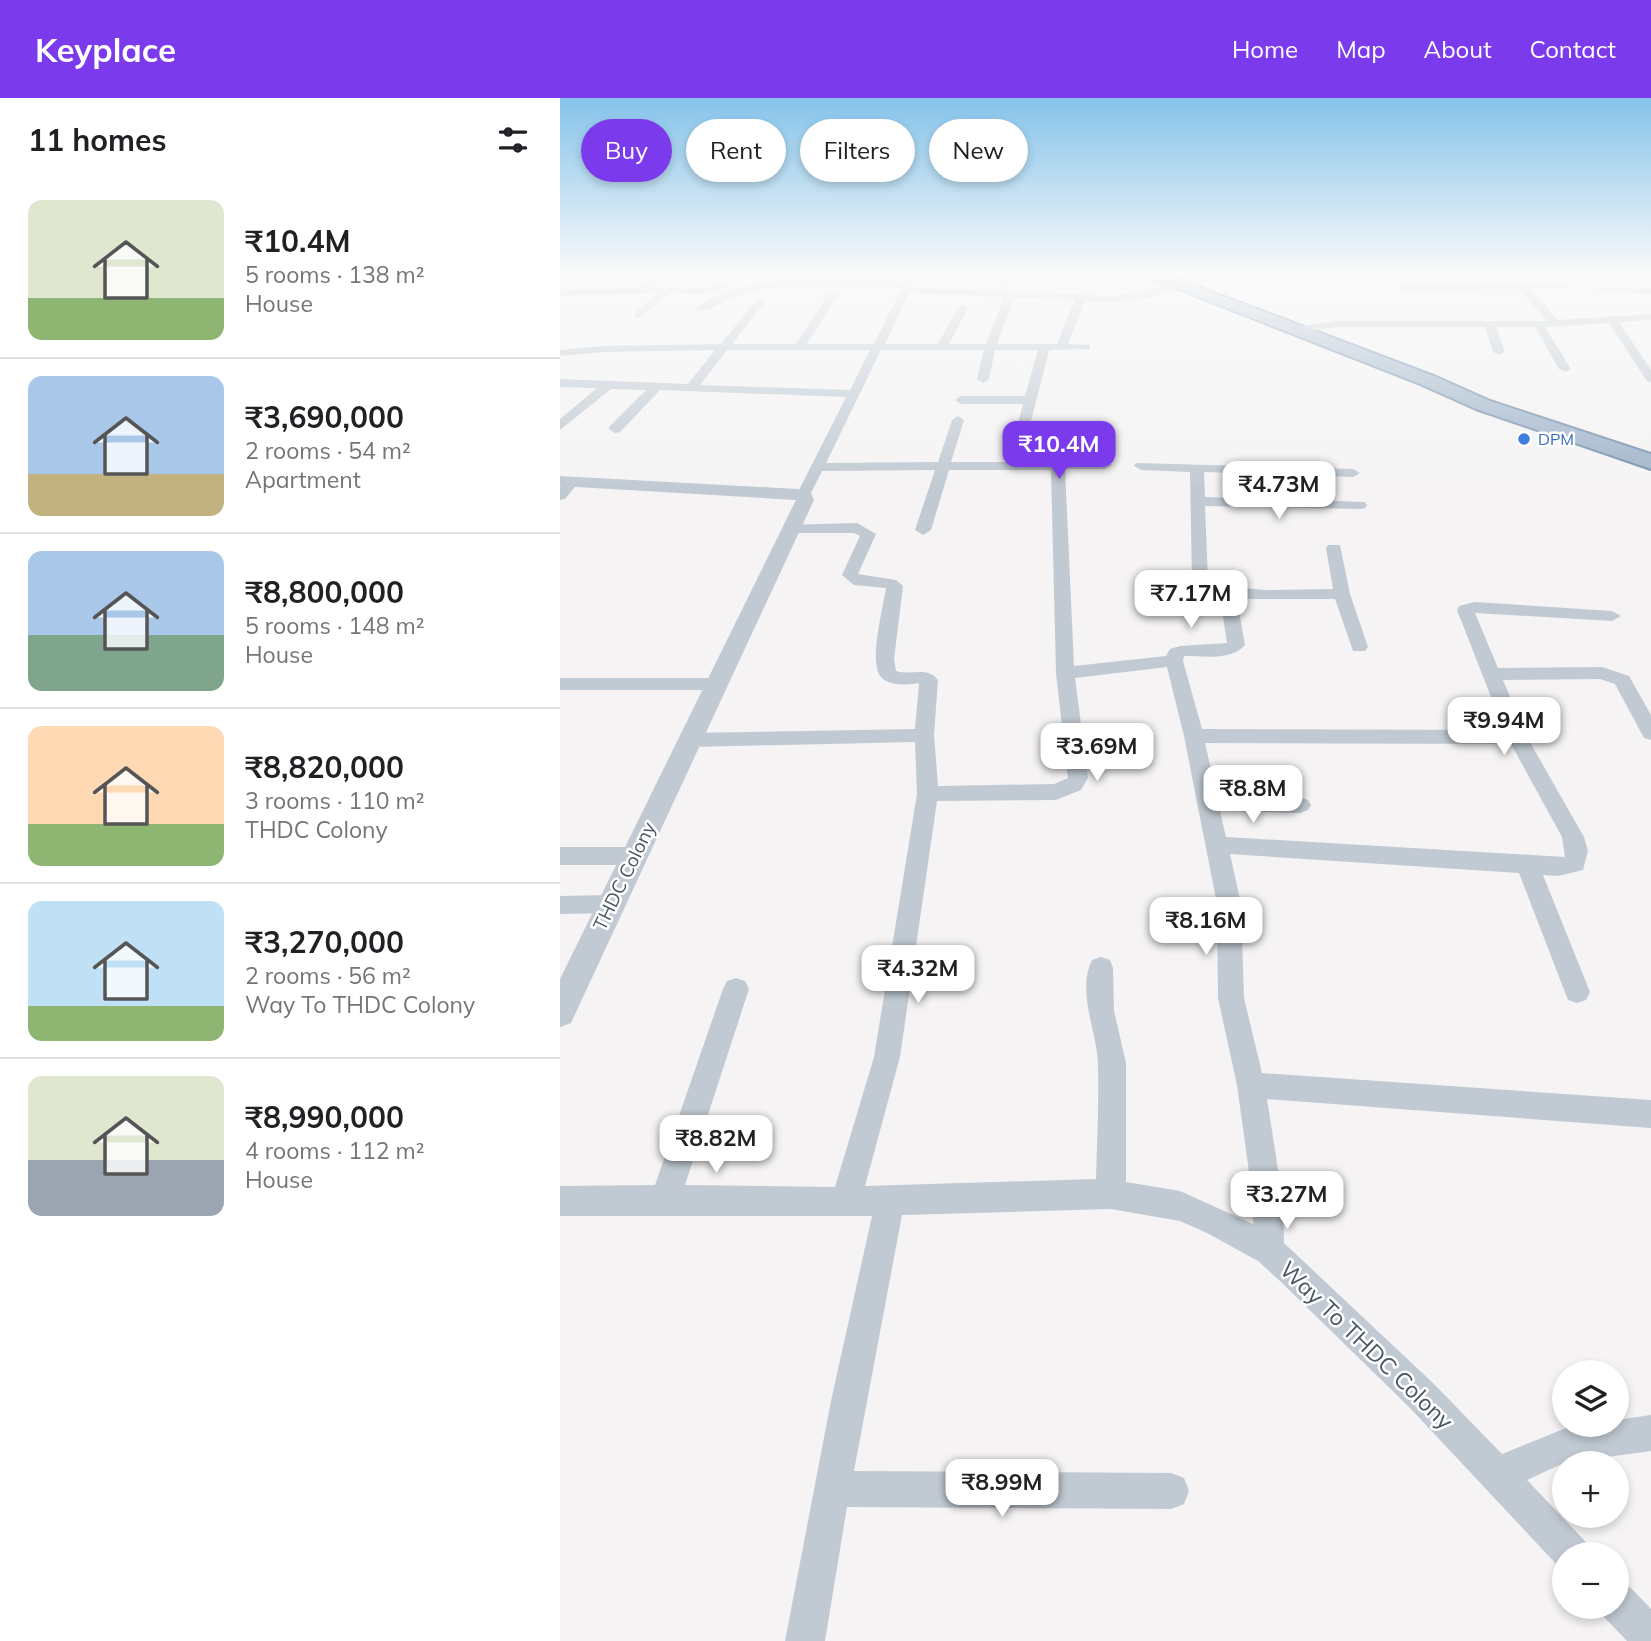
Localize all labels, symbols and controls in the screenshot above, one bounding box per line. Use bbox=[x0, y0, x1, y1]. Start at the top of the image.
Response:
text: Keyplace bbox=[35, 29, 176, 70]
text: Home bbox=[1232, 34, 1298, 64]
text: Map bbox=[1336, 34, 1386, 64]
text: About bbox=[1424, 34, 1492, 64]
text: Contact bbox=[1530, 34, 1616, 64]
chip: Buy bbox=[581, 119, 672, 182]
chip: Rent bbox=[686, 119, 786, 182]
chip: Filters bbox=[800, 119, 915, 182]
chip: New bbox=[929, 119, 1028, 182]
text: 11 homes bbox=[28, 121, 167, 159]
icon: filters bbox=[494, 121, 532, 159]
text: ₹10.4M bbox=[245, 222, 351, 260]
icon: home bbox=[84, 228, 168, 312]
text: 5 rooms · 138 m² bbox=[245, 260, 425, 289]
text: House bbox=[245, 289, 313, 318]
text: ₹3,690,000 bbox=[245, 398, 404, 436]
icon: home bbox=[84, 404, 168, 488]
pin: ₹10.4M bbox=[1002, 422, 1116, 481]
text: ₹10.4M bbox=[1019, 429, 1099, 458]
place label: DPM bbox=[1538, 429, 1574, 449]
marker: DPM bbox=[1516, 431, 1532, 447]
text: 2 rooms · 54 m² bbox=[245, 436, 411, 465]
pin: ₹4.73M bbox=[1222, 462, 1336, 521]
text: Apartment bbox=[245, 465, 361, 494]
text: ₹4.73M bbox=[1239, 469, 1319, 498]
pin: ₹7.17M bbox=[1134, 570, 1248, 630]
text: ₹8,800,000 bbox=[245, 573, 404, 611]
text: ₹7.17M bbox=[1151, 578, 1231, 607]
icon: home bbox=[84, 579, 168, 663]
text: 5 rooms · 148 m² bbox=[245, 611, 425, 640]
text: House bbox=[245, 640, 313, 669]
pin: ₹9.94M bbox=[1447, 698, 1561, 757]
text: ₹9.94M bbox=[1464, 705, 1544, 734]
pin: ₹3.69M bbox=[1040, 724, 1154, 783]
text: ₹3.69M bbox=[1057, 731, 1137, 760]
text: ₹8,820,000 bbox=[245, 748, 404, 786]
icon: home bbox=[84, 754, 168, 838]
pin: ₹8.8M bbox=[1204, 766, 1302, 825]
text: ₹8.8M bbox=[1219, 773, 1287, 802]
text: 3 rooms · 110 m² bbox=[245, 786, 425, 815]
text: THDC Colony bbox=[245, 815, 388, 844]
street label: THDC Colony bbox=[587, 818, 661, 934]
pin: ₹8.16M bbox=[1149, 898, 1263, 957]
text: ₹8.16M bbox=[1166, 905, 1246, 934]
text: ₹3,270,000 bbox=[245, 923, 404, 961]
icon: home bbox=[84, 929, 168, 1013]
pin: ₹4.32M bbox=[861, 946, 975, 1005]
text: ₹4.32M bbox=[878, 953, 958, 982]
text: 2 rooms · 56 m² bbox=[245, 961, 411, 990]
text: Way To THDC Colony bbox=[245, 990, 475, 1019]
text: ₹8,990,000 bbox=[245, 1098, 404, 1136]
icon: home bbox=[84, 1104, 168, 1188]
pin: ₹8.82M bbox=[659, 1116, 773, 1175]
text: ₹8.82M bbox=[676, 1123, 756, 1152]
text: 4 rooms · 112 m² bbox=[245, 1136, 425, 1165]
text: House bbox=[245, 1165, 313, 1194]
pin: ₹3.27M bbox=[1230, 1172, 1344, 1231]
text: ₹3.27M bbox=[1247, 1179, 1327, 1208]
street label: Way To THDC Colony bbox=[1274, 1255, 1460, 1435]
map controls bbox=[1552, 1360, 1629, 1619]
button: layers bbox=[1552, 1360, 1629, 1437]
button: + bbox=[1552, 1451, 1629, 1528]
pin: ₹8.99M bbox=[945, 1460, 1059, 1519]
text: ₹8.99M bbox=[962, 1467, 1042, 1496]
button: − bbox=[1552, 1542, 1629, 1619]

